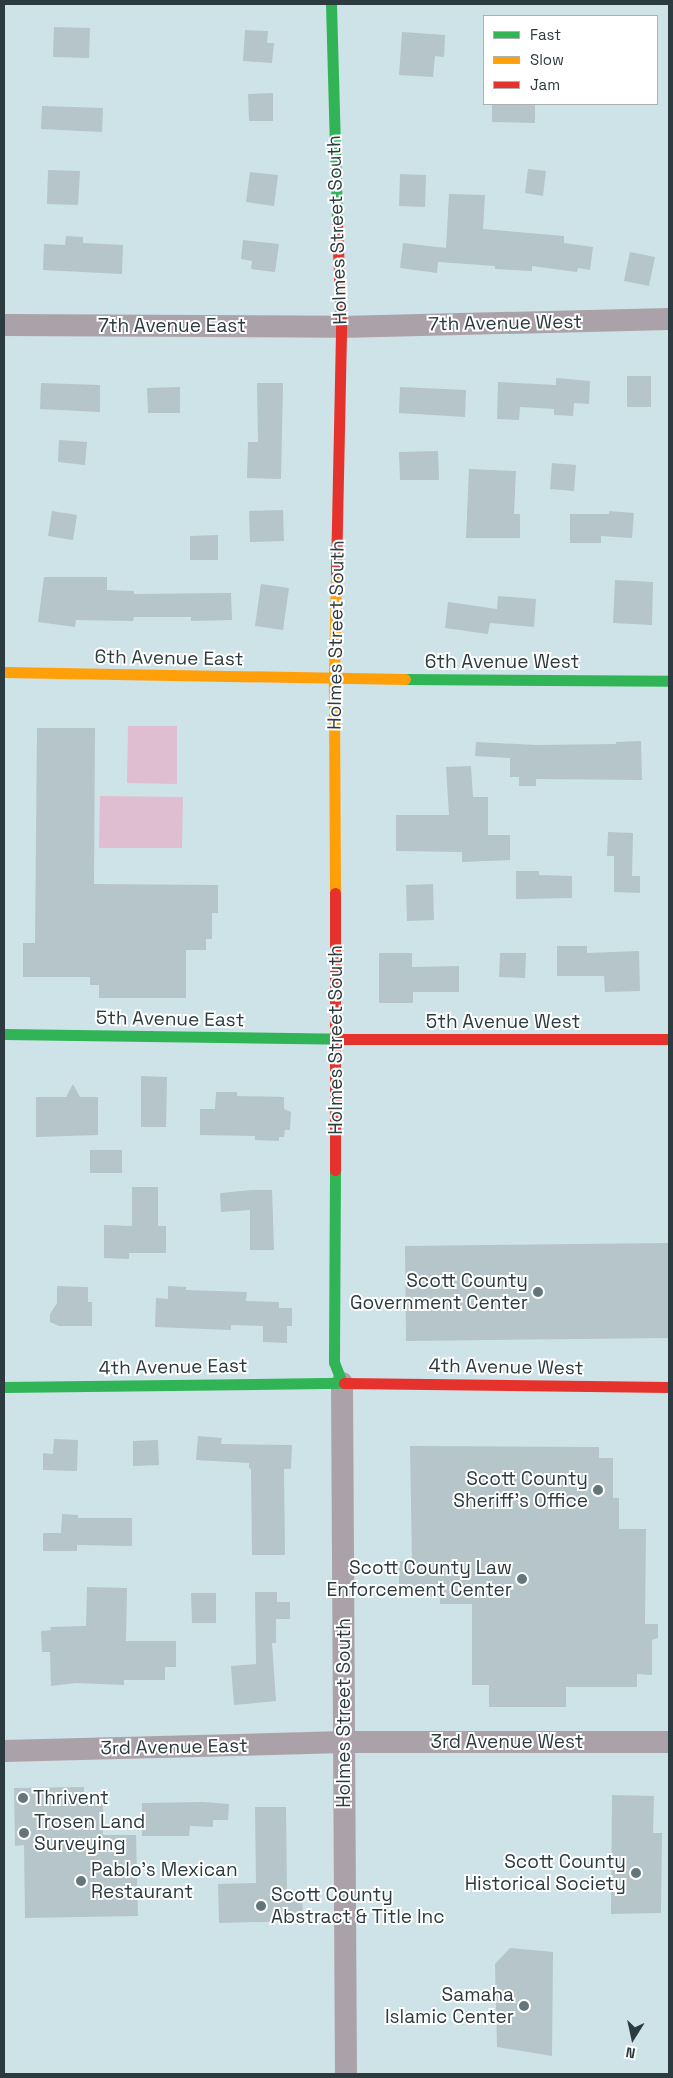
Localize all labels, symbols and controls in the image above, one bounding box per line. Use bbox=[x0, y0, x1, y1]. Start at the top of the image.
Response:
legend bbox=[483, 15, 658, 105]
text: Fast bbox=[530, 25, 561, 44]
text: Slow bbox=[530, 50, 564, 69]
text: Jam bbox=[530, 75, 560, 94]
street label: Holmes Street South bbox=[322, 135, 352, 325]
street label: 7th Avenue West bbox=[428, 310, 582, 336]
street label: 7th Avenue East bbox=[98, 315, 246, 337]
street label: Holmes Street South bbox=[323, 540, 349, 730]
street label: 6th Avenue East bbox=[94, 645, 244, 671]
street label: 6th Avenue West bbox=[424, 651, 580, 673]
street label: Holmes Street South bbox=[325, 945, 347, 1135]
street label: 5th Avenue East bbox=[95, 1006, 245, 1032]
street label: 5th Avenue West bbox=[426, 1011, 580, 1033]
place label: Scott County Government Center bbox=[350, 1270, 528, 1314]
marker: Scott County Government Center bbox=[532, 1286, 544, 1298]
street label: 4th Avenue East bbox=[98, 1354, 248, 1380]
street label: 4th Avenue West bbox=[428, 1354, 584, 1380]
place label: Scott County Sheriff's Office bbox=[453, 1468, 588, 1512]
marker: Scott County Sheriff's Office bbox=[592, 1484, 604, 1496]
place label: Scott County Law Enforcement Center bbox=[327, 1557, 512, 1601]
marker: Scott County Law Enforcement Center bbox=[516, 1573, 528, 1585]
street label: Holmes Street South bbox=[333, 1618, 355, 1808]
street label: 3rd Avenue West bbox=[430, 1731, 584, 1753]
street label: 3rd Avenue East bbox=[100, 1734, 248, 1760]
place label: Thrivent bbox=[33, 1787, 109, 1809]
marker: Thrivent bbox=[17, 1792, 29, 1804]
place label: Trosen Land Surveying bbox=[34, 1811, 145, 1855]
marker: Trosen Land Surveying bbox=[18, 1827, 30, 1839]
place label: Scott County Historical Society bbox=[465, 1851, 626, 1895]
place label: Pablo's Mexican Restaurant bbox=[91, 1859, 238, 1903]
marker: Scott County Historical Society bbox=[630, 1867, 642, 1879]
marker: Pablo's Mexican Restaurant bbox=[75, 1875, 87, 1887]
place label: Scott County Abstract & Title Inc bbox=[271, 1884, 445, 1928]
marker: Scott County Abstract & Title Inc bbox=[255, 1900, 267, 1912]
place label: Samaha Islamic Center bbox=[385, 1984, 514, 2028]
marker: Samaha Islamic Center bbox=[518, 2000, 530, 2012]
north arrow bbox=[608, 2013, 658, 2063]
text: N bbox=[624, 2043, 637, 2062]

